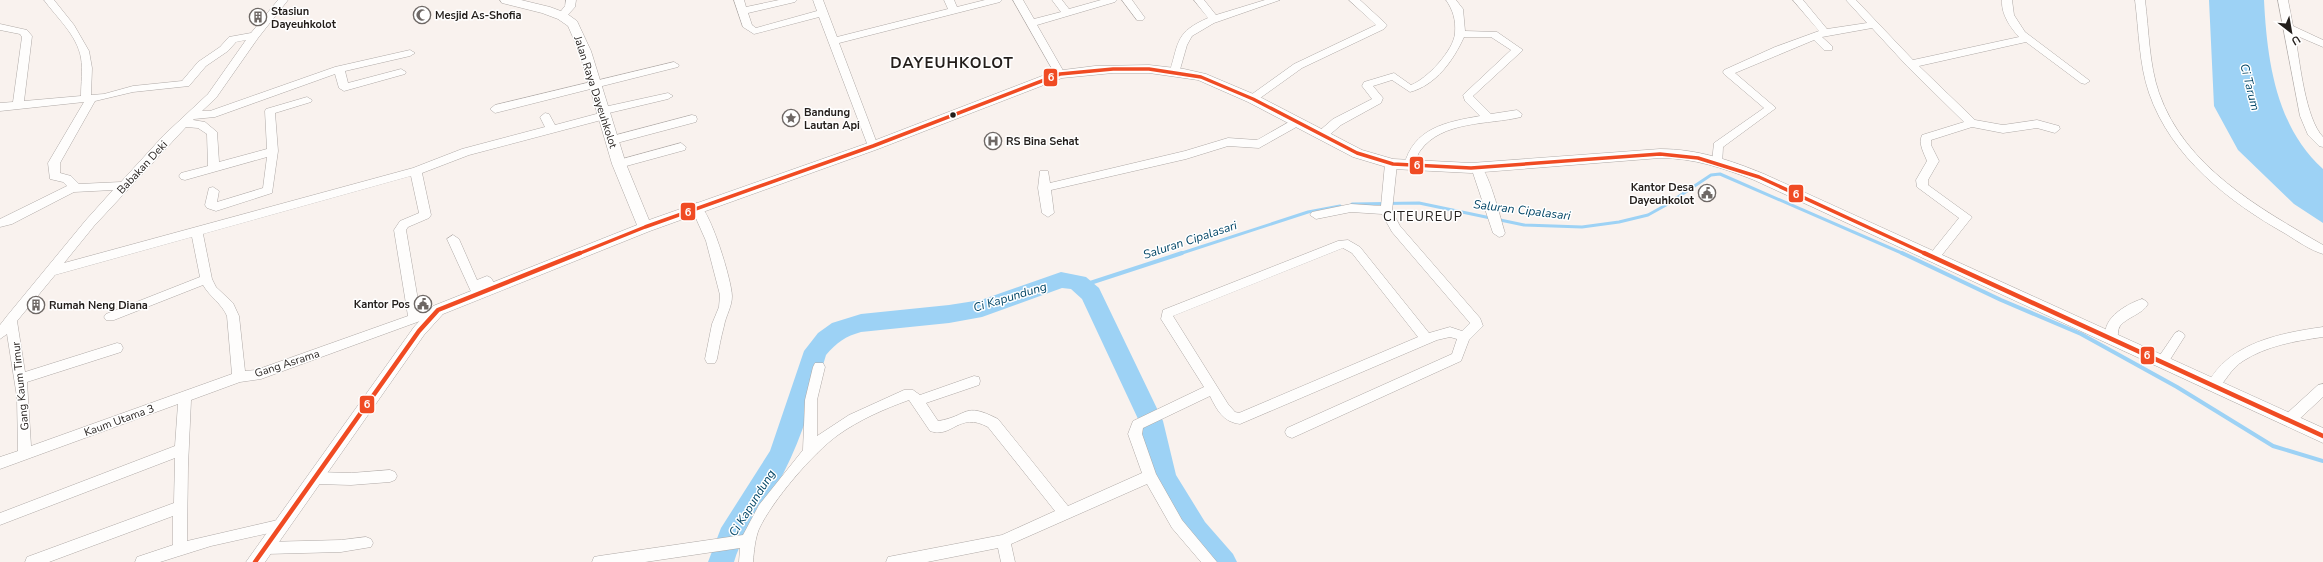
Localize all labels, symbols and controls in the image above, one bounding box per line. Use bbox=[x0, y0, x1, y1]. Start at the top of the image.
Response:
place label: Stasiun Dayeuhkolot bbox=[271, 4, 337, 32]
mosque icon: Mesjid As-Shofia bbox=[412, 5, 432, 25]
building icon: Stasiun Dayeuhkolot bbox=[248, 7, 268, 27]
place label: Mesjid As-Shofia bbox=[435, 8, 522, 23]
north arrow bbox=[2271, 12, 2311, 52]
text: U bbox=[2289, 32, 2303, 49]
street label: Jalan Raya Dayeuhkolot bbox=[570, 33, 621, 150]
district label: DAYEUHKOLOT bbox=[890, 53, 1014, 73]
water label: Ci Tarum bbox=[2236, 62, 2264, 112]
line badge: 6 bbox=[1043, 68, 1058, 87]
text: 6 bbox=[1048, 70, 1055, 85]
place label: Bandung Lautan Api bbox=[804, 105, 860, 133]
place icon: Bandung Lautan Api bbox=[781, 108, 801, 128]
unlabelled marker bbox=[948, 110, 958, 120]
hospital icon: RS Bina Sehat bbox=[983, 131, 1003, 151]
place label: RS Bina Sehat bbox=[1006, 134, 1080, 149]
street label: Babakan Deki bbox=[114, 137, 171, 197]
line badge: 6 bbox=[1409, 156, 1424, 175]
text: 6 bbox=[1414, 158, 1421, 173]
place label: Kantor Desa Dayeuhkolot bbox=[1629, 180, 1695, 208]
public building icon: Kantor Desa Dayeuhkolot bbox=[1697, 183, 1717, 203]
line badge: 6 bbox=[1788, 184, 1804, 203]
text: 6 bbox=[1793, 187, 1800, 202]
water label: Saluran Cipalasari bbox=[1472, 196, 1572, 224]
line badge: 6 bbox=[680, 202, 696, 221]
text: 6 bbox=[685, 205, 692, 220]
district label: CITEUREUP bbox=[1383, 208, 1463, 226]
water label: Saluran Cipalasari bbox=[1141, 217, 1239, 263]
water label: Ci Kapundung bbox=[971, 278, 1049, 316]
public building icon: Kantor Pos bbox=[413, 294, 433, 314]
building icon: Rumah Neng Diana bbox=[26, 295, 46, 315]
place label: Kantor Pos bbox=[354, 297, 410, 312]
place label: Rumah Neng Diana bbox=[49, 298, 148, 313]
street label: Gang Kaum Timur bbox=[8, 341, 33, 431]
street label: Gang Asrama bbox=[253, 346, 322, 381]
line badge: 6 bbox=[2140, 346, 2155, 365]
text: 6 bbox=[2144, 348, 2151, 363]
line badge: 6 bbox=[359, 395, 375, 414]
text: 6 bbox=[364, 397, 371, 412]
street label: Kaum Utama 3 bbox=[82, 401, 156, 440]
water label: Ci Kapundung bbox=[725, 467, 779, 539]

